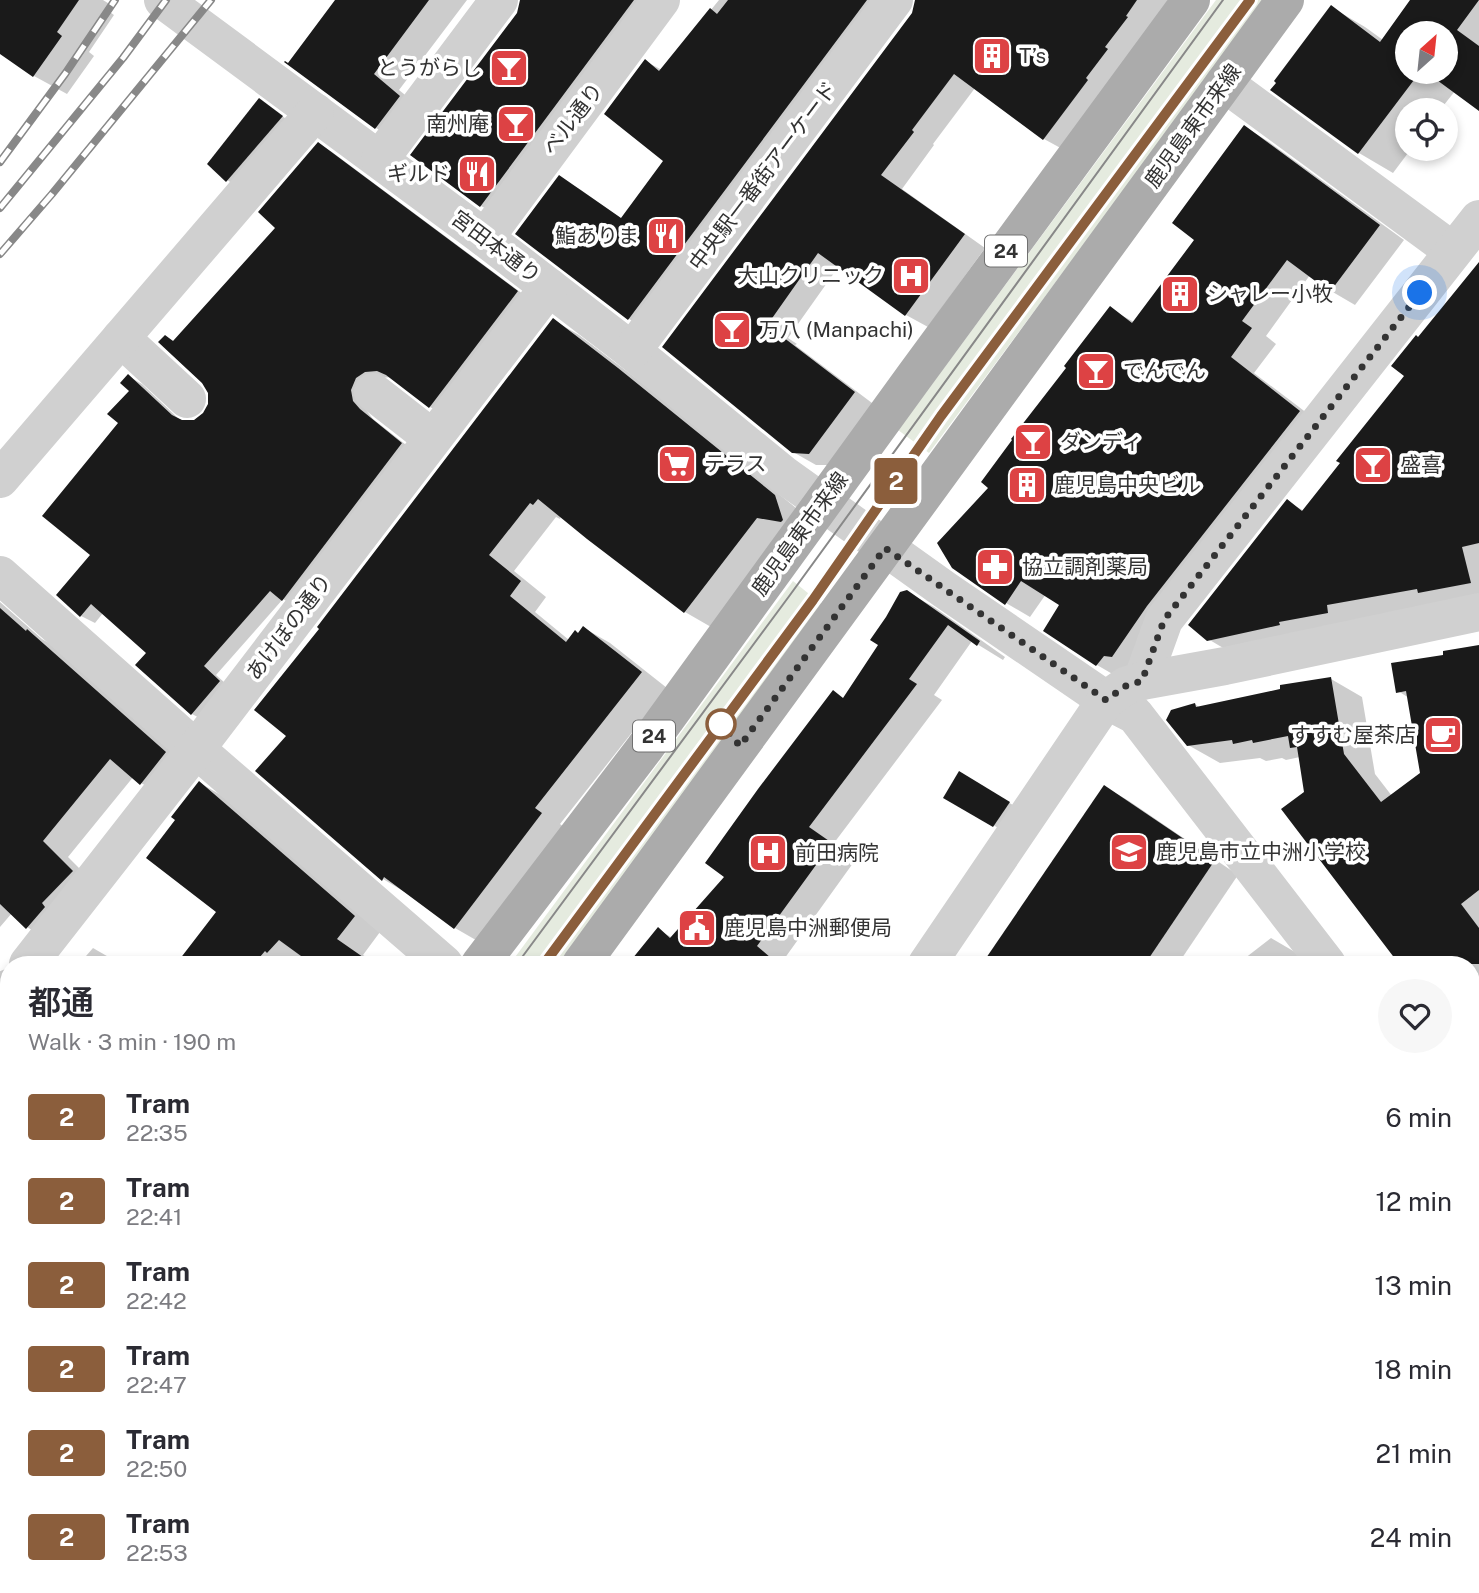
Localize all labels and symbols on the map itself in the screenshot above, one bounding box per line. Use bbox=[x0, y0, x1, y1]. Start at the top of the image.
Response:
north arrow bbox=[1395, 21, 1458, 84]
building icon: T’s bbox=[971, 35, 1013, 77]
place label: T’s bbox=[1019, 43, 1046, 68]
bar icon: とうがらし bbox=[488, 47, 530, 89]
place label: とうがらし bbox=[377, 55, 482, 80]
street label: 鹿児島東市来線 bbox=[1139, 59, 1246, 193]
street label: 中央駅一番街アーケード bbox=[683, 76, 842, 275]
street label: ベル通り bbox=[537, 78, 608, 160]
bar icon: 南州庵 bbox=[495, 103, 537, 145]
place label: 南州庵 bbox=[426, 111, 489, 136]
restaurant icon: ギルド bbox=[456, 153, 498, 195]
place label: ギルド bbox=[387, 161, 450, 186]
street label: 宮田本通り bbox=[447, 205, 546, 288]
restaurant icon: 鮨ありま bbox=[645, 215, 687, 257]
place label: 鮨ありま bbox=[555, 223, 639, 248]
road number: 24 bbox=[985, 235, 1027, 266]
hospital icon: 大山クリニック bbox=[890, 255, 932, 297]
place label: 大山クリニック bbox=[737, 263, 884, 288]
building icon: シャレー小牧 bbox=[1159, 273, 1201, 315]
your location bbox=[1402, 275, 1437, 310]
place label: シャレー小牧 bbox=[1207, 281, 1333, 306]
bar icon: 万八 (Manpachi) bbox=[711, 309, 753, 351]
place label: 万八 (Manpachi) bbox=[759, 317, 914, 342]
bar icon: でんでん bbox=[1075, 350, 1117, 392]
place label: でんでん bbox=[1123, 358, 1206, 383]
bar icon: ダンディ bbox=[1012, 421, 1054, 463]
place label: ダンディ bbox=[1060, 429, 1143, 454]
supermarket icon: テラス bbox=[656, 443, 698, 485]
bar icon: 盛喜 bbox=[1352, 444, 1394, 486]
place label: テラス bbox=[704, 451, 767, 476]
place label: 盛喜 bbox=[1400, 452, 1442, 477]
line badge: 2 bbox=[873, 458, 919, 504]
building icon: 鹿児島中央ビル bbox=[1006, 464, 1048, 506]
street label: 鹿児島東市来線 bbox=[746, 467, 853, 601]
place label: 鹿児島中央ビル bbox=[1054, 472, 1201, 497]
pharmacy icon: 協立調剤薬局 bbox=[974, 546, 1016, 588]
place label: 協立調剤薬局 bbox=[1022, 554, 1148, 579]
street label: あけぼの通り bbox=[241, 569, 336, 685]
unlabelled marker bbox=[706, 709, 736, 739]
cafe icon: すすむ屋茶店 bbox=[1422, 714, 1464, 756]
road number: 24 bbox=[633, 720, 675, 751]
place label: すすむ屋茶店 bbox=[1290, 722, 1416, 747]
school or university icon: 鹿児島市立中洲小学校 bbox=[1108, 831, 1150, 873]
hospital icon: 前田病院 bbox=[747, 832, 789, 874]
place label: 鹿児島市立中洲小学校 bbox=[1156, 839, 1366, 864]
place label: 前田病院 bbox=[795, 840, 879, 865]
public building icon: 鹿児島中洲郵便局 bbox=[676, 907, 718, 949]
place label: 鹿児島中洲郵便局 bbox=[724, 915, 892, 940]

